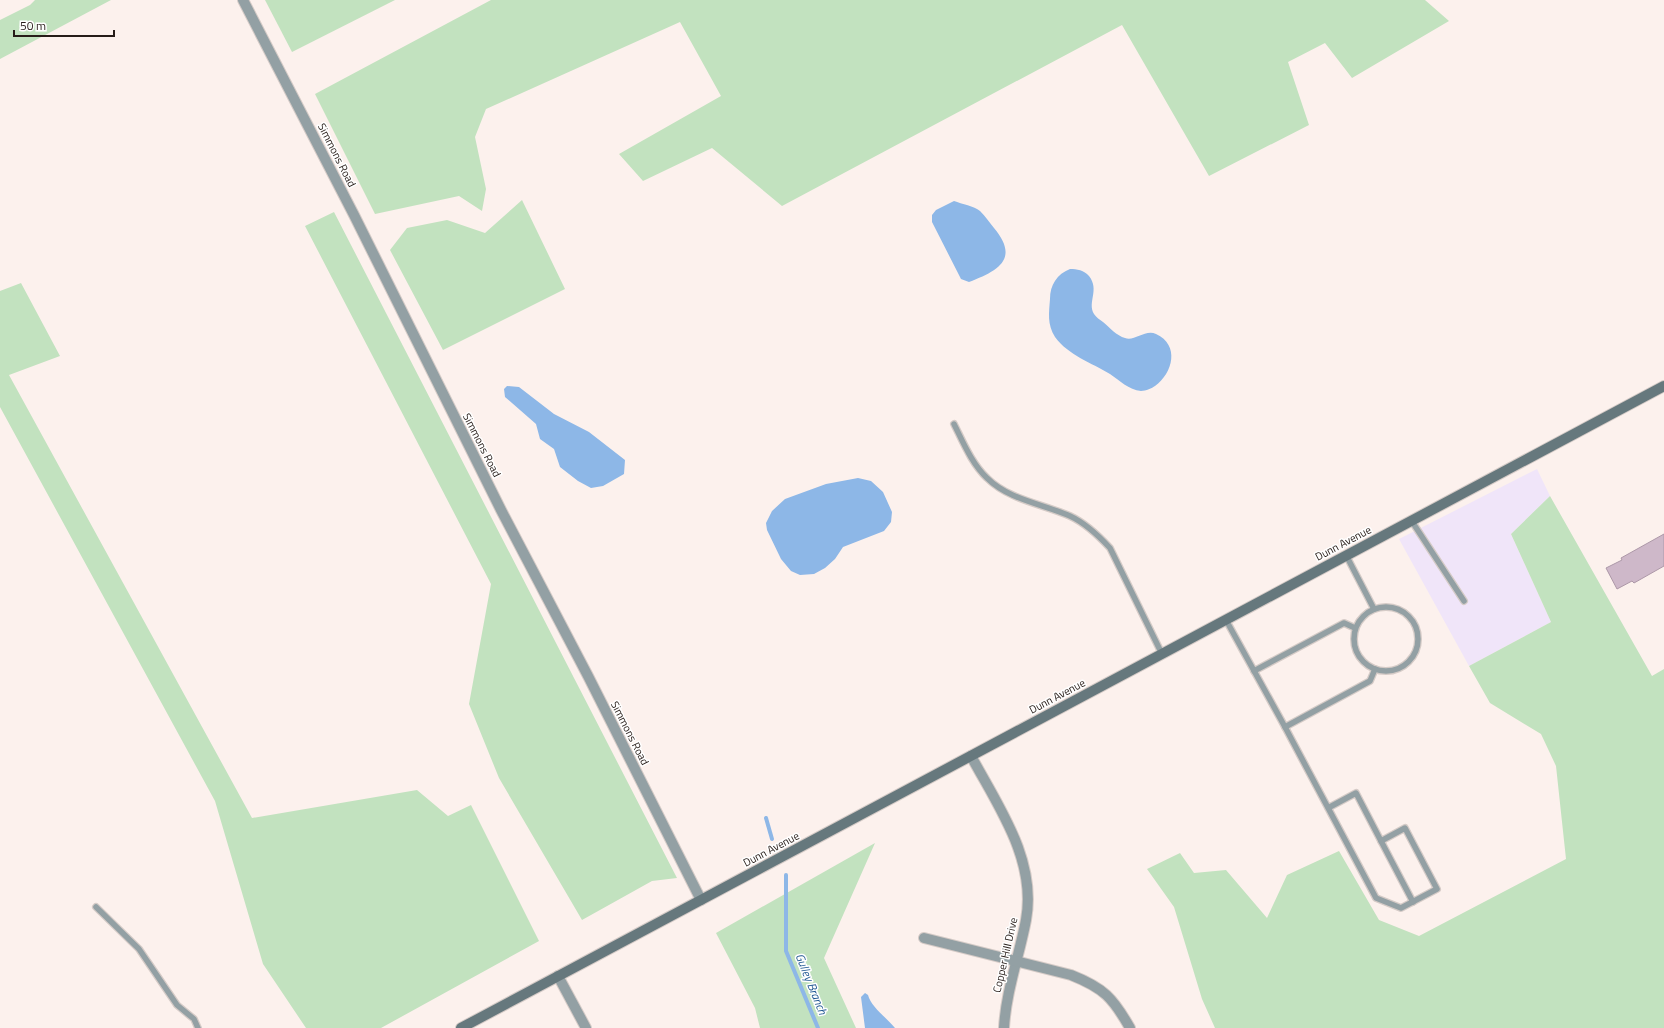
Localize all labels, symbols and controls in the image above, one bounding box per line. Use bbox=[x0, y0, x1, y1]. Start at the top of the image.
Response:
scale bar bbox=[14, 12, 114, 38]
text: 50 m bbox=[20, 16, 46, 35]
street label: Simmons Road bbox=[314, 120, 360, 190]
street label: Simmons Road bbox=[459, 410, 505, 480]
street label: Dunn Avenue bbox=[1312, 521, 1374, 565]
street label: Dunn Avenue bbox=[1026, 674, 1088, 718]
street label: Simmons Road bbox=[607, 698, 653, 768]
street label: Dunn Avenue bbox=[740, 827, 802, 871]
street label: Copper Hill Drive bbox=[989, 916, 1021, 994]
water label: Gulley Branch bbox=[790, 950, 833, 1018]

